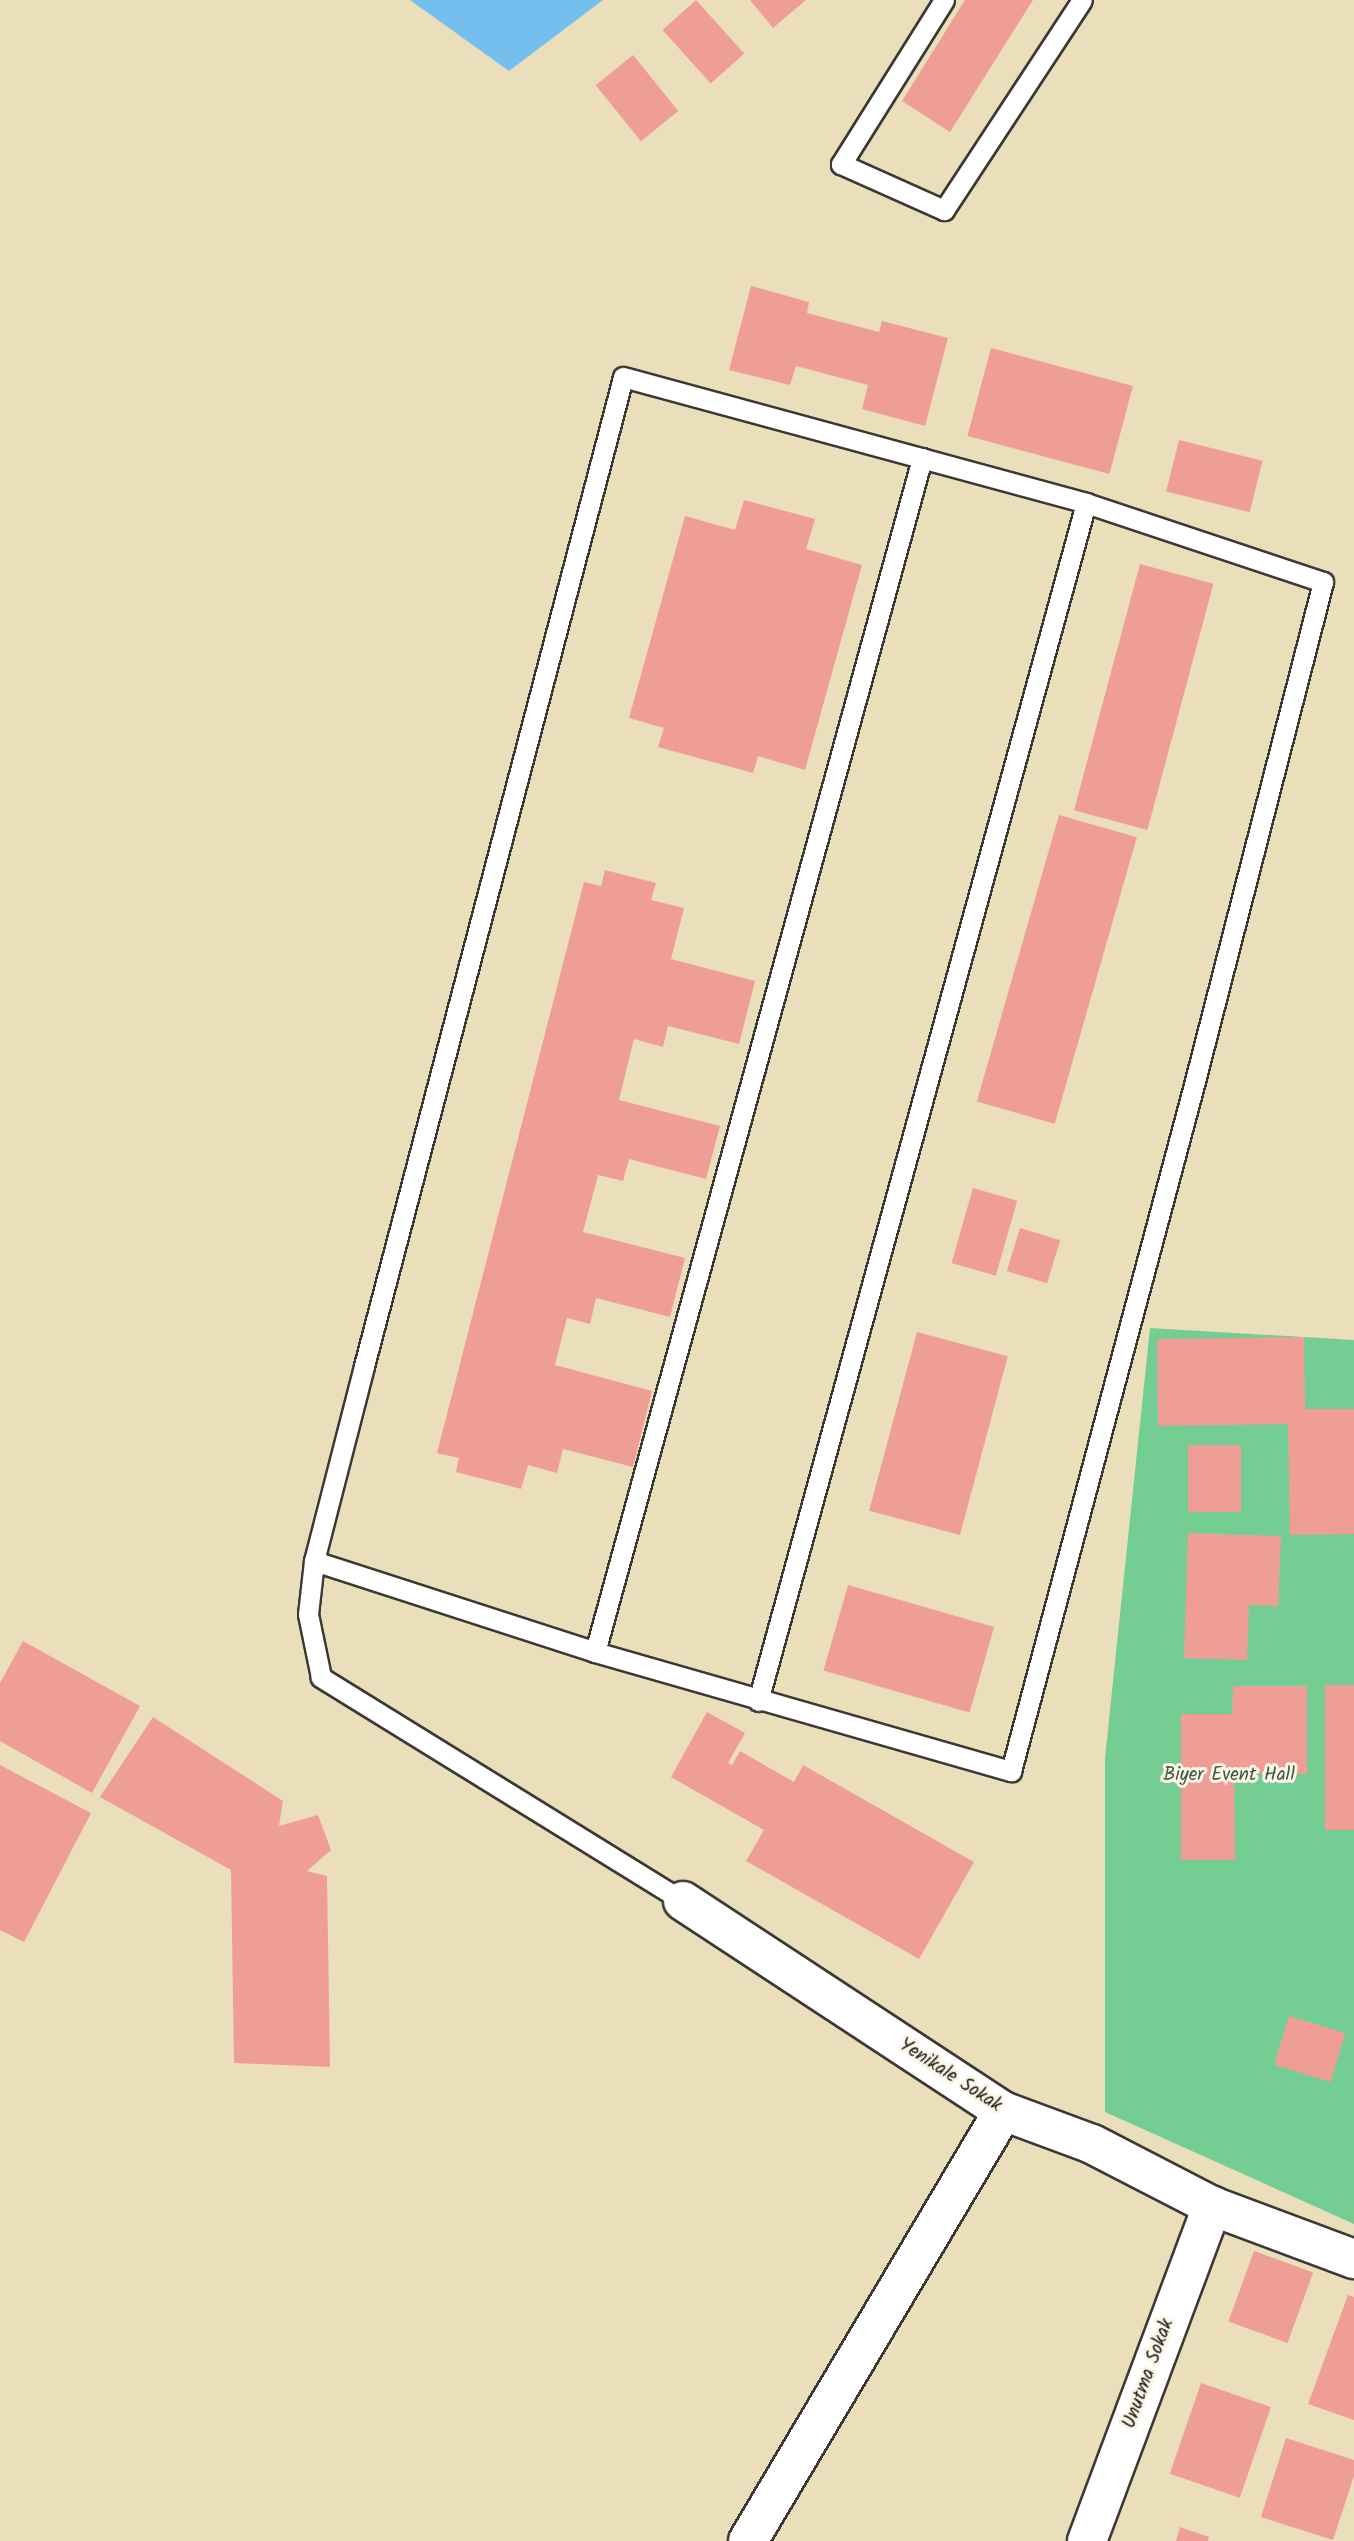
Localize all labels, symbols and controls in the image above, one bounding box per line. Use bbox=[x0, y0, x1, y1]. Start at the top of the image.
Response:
park label: Biyer Event Hall bbox=[1163, 1765, 1295, 1787]
street label: Yenikale Sokak bbox=[894, 2034, 1006, 2118]
street label: Unutma Sokak bbox=[1119, 2316, 1179, 2432]

